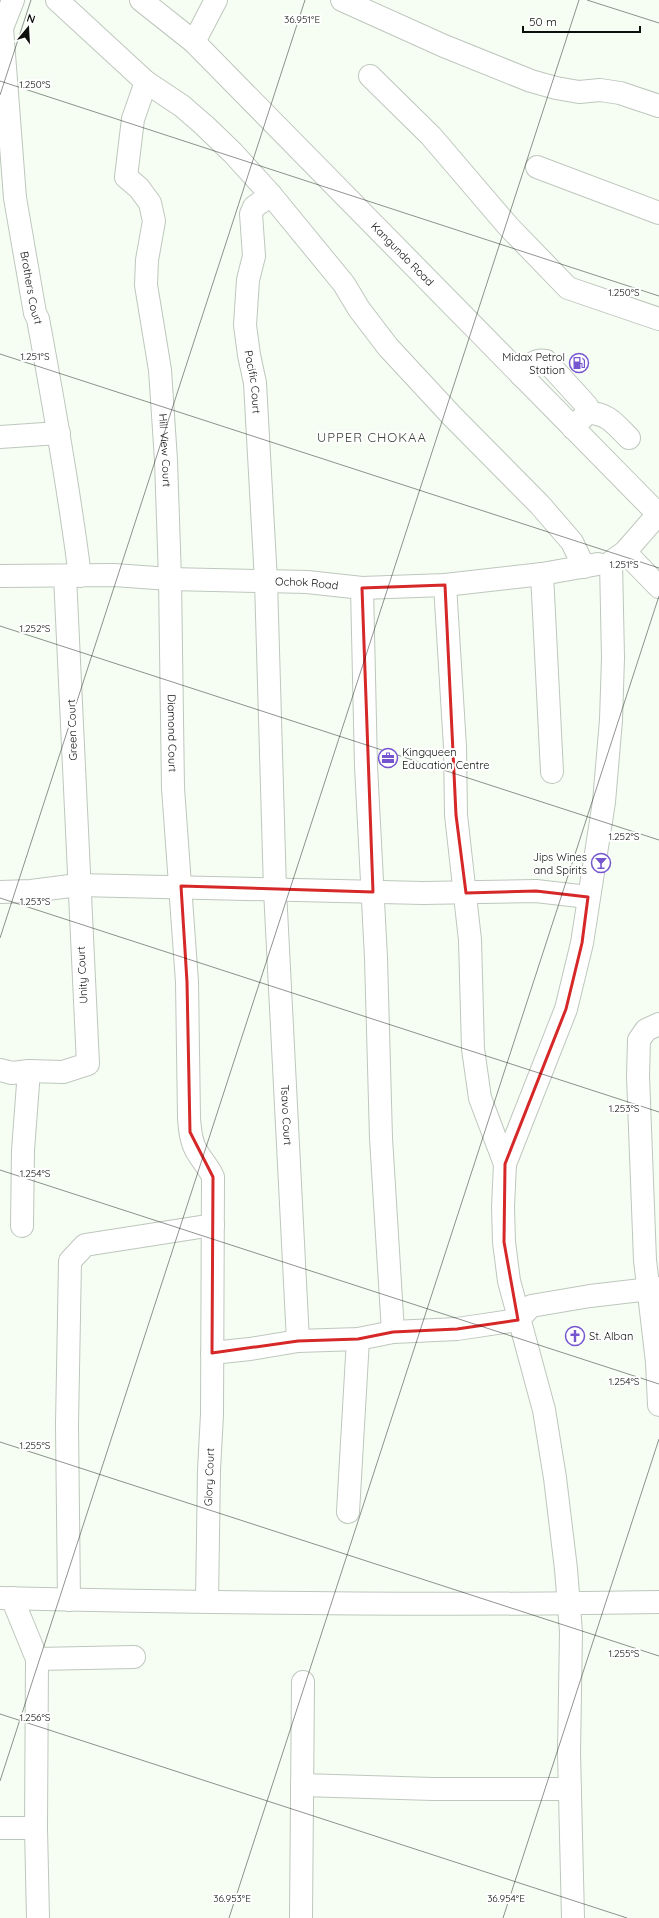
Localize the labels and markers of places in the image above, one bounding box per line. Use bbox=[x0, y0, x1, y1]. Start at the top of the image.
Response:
place label: Midax Petrol Station bbox=[502, 350, 565, 377]
fuel station icon: Midax Petrol Station bbox=[568, 352, 590, 374]
place label: Kingqueen Education Centre bbox=[402, 745, 489, 772]
office icon: Kingqueen Education Centre bbox=[377, 747, 399, 769]
place label: Jips Wines and Spirits bbox=[533, 850, 587, 877]
bar icon: Jips Wines and Spirits bbox=[590, 852, 612, 874]
church icon: St. Alban bbox=[564, 1325, 586, 1347]
place label: St. Alban bbox=[589, 1329, 633, 1343]

